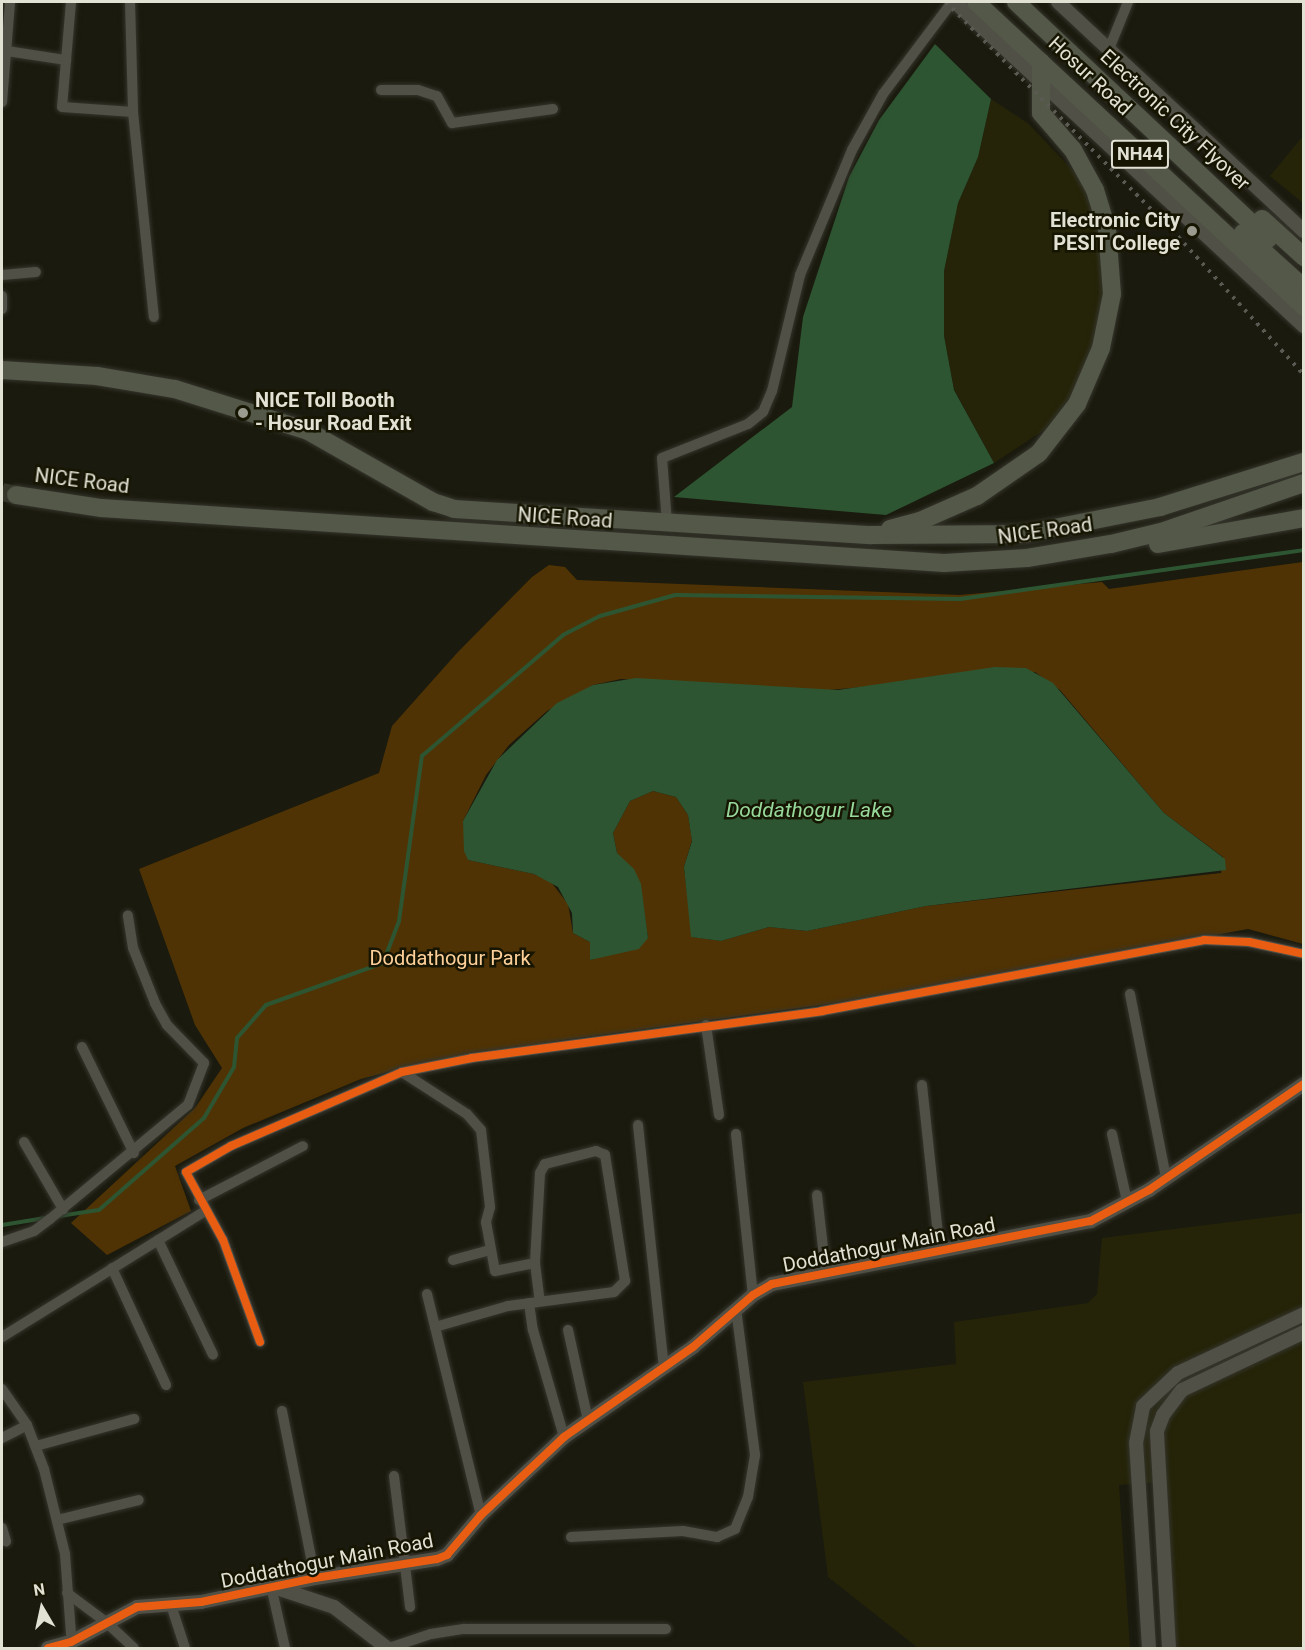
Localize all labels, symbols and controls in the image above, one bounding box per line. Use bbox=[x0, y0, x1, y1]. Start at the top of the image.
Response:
street label: Hosur Road bbox=[1044, 32, 1136, 120]
street label: Electronic City Flyover bbox=[1095, 45, 1255, 195]
road number: NH44 bbox=[1110, 139, 1170, 169]
place label: Electronic City PESIT College bbox=[1050, 208, 1180, 255]
marker: Electronic City PESIT College bbox=[1185, 224, 1199, 238]
place label: NICE Toll Booth - Hosur Road Exit bbox=[255, 389, 412, 436]
marker: NICE Toll Booth - Hosur Road Exit bbox=[236, 406, 250, 420]
street label: NICE Road bbox=[33, 463, 131, 499]
street label: NICE Road bbox=[517, 503, 613, 533]
street label: NICE Road bbox=[996, 513, 1094, 549]
water label: Doddathogur Lake bbox=[726, 797, 892, 823]
park label: Doddathogur Park bbox=[369, 946, 531, 970]
street label: Doddathogur Main Road bbox=[781, 1213, 997, 1277]
street label: Doddathogur Main Road bbox=[219, 1529, 435, 1593]
north arrow bbox=[12, 1578, 72, 1638]
text: N bbox=[32, 1579, 46, 1600]

